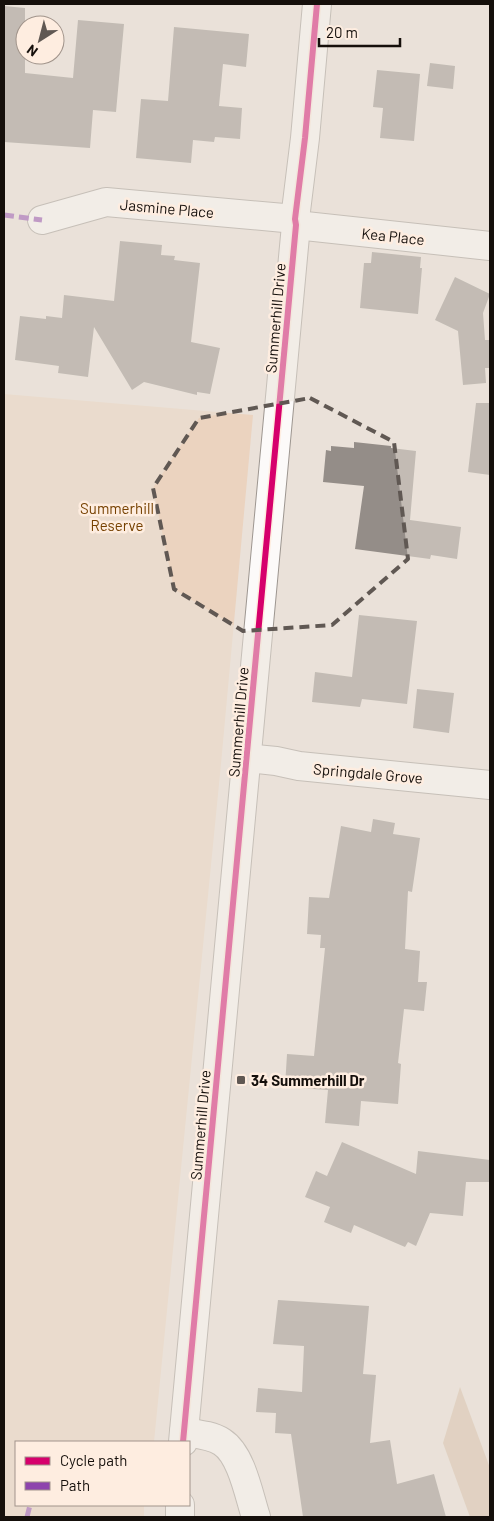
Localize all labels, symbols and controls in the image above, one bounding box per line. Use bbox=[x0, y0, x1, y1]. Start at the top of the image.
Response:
north arrow bbox=[15, 15, 65, 65]
scale bar bbox=[319, 15, 400, 47]
text: 20 m bbox=[326, 23, 358, 41]
text: N bbox=[23, 41, 41, 61]
street label: Jasmine Place bbox=[119, 195, 215, 221]
street label: Kea Place bbox=[361, 224, 425, 248]
street label: Summerhill Drive bbox=[261, 262, 289, 374]
park label: Summerhill Reserve bbox=[80, 499, 154, 534]
street label: Summerhill Drive bbox=[224, 666, 252, 778]
street label: Springdale Grove bbox=[312, 759, 424, 787]
street label: Summerhill Drive bbox=[186, 1069, 214, 1181]
place label: 34 Summerhill Dr bbox=[251, 1071, 365, 1089]
marker: 34 Summerhill Dr bbox=[235, 1074, 247, 1086]
legend bbox=[15, 1441, 190, 1506]
text: Cycle path bbox=[60, 1451, 127, 1469]
text: Path bbox=[60, 1476, 90, 1494]

